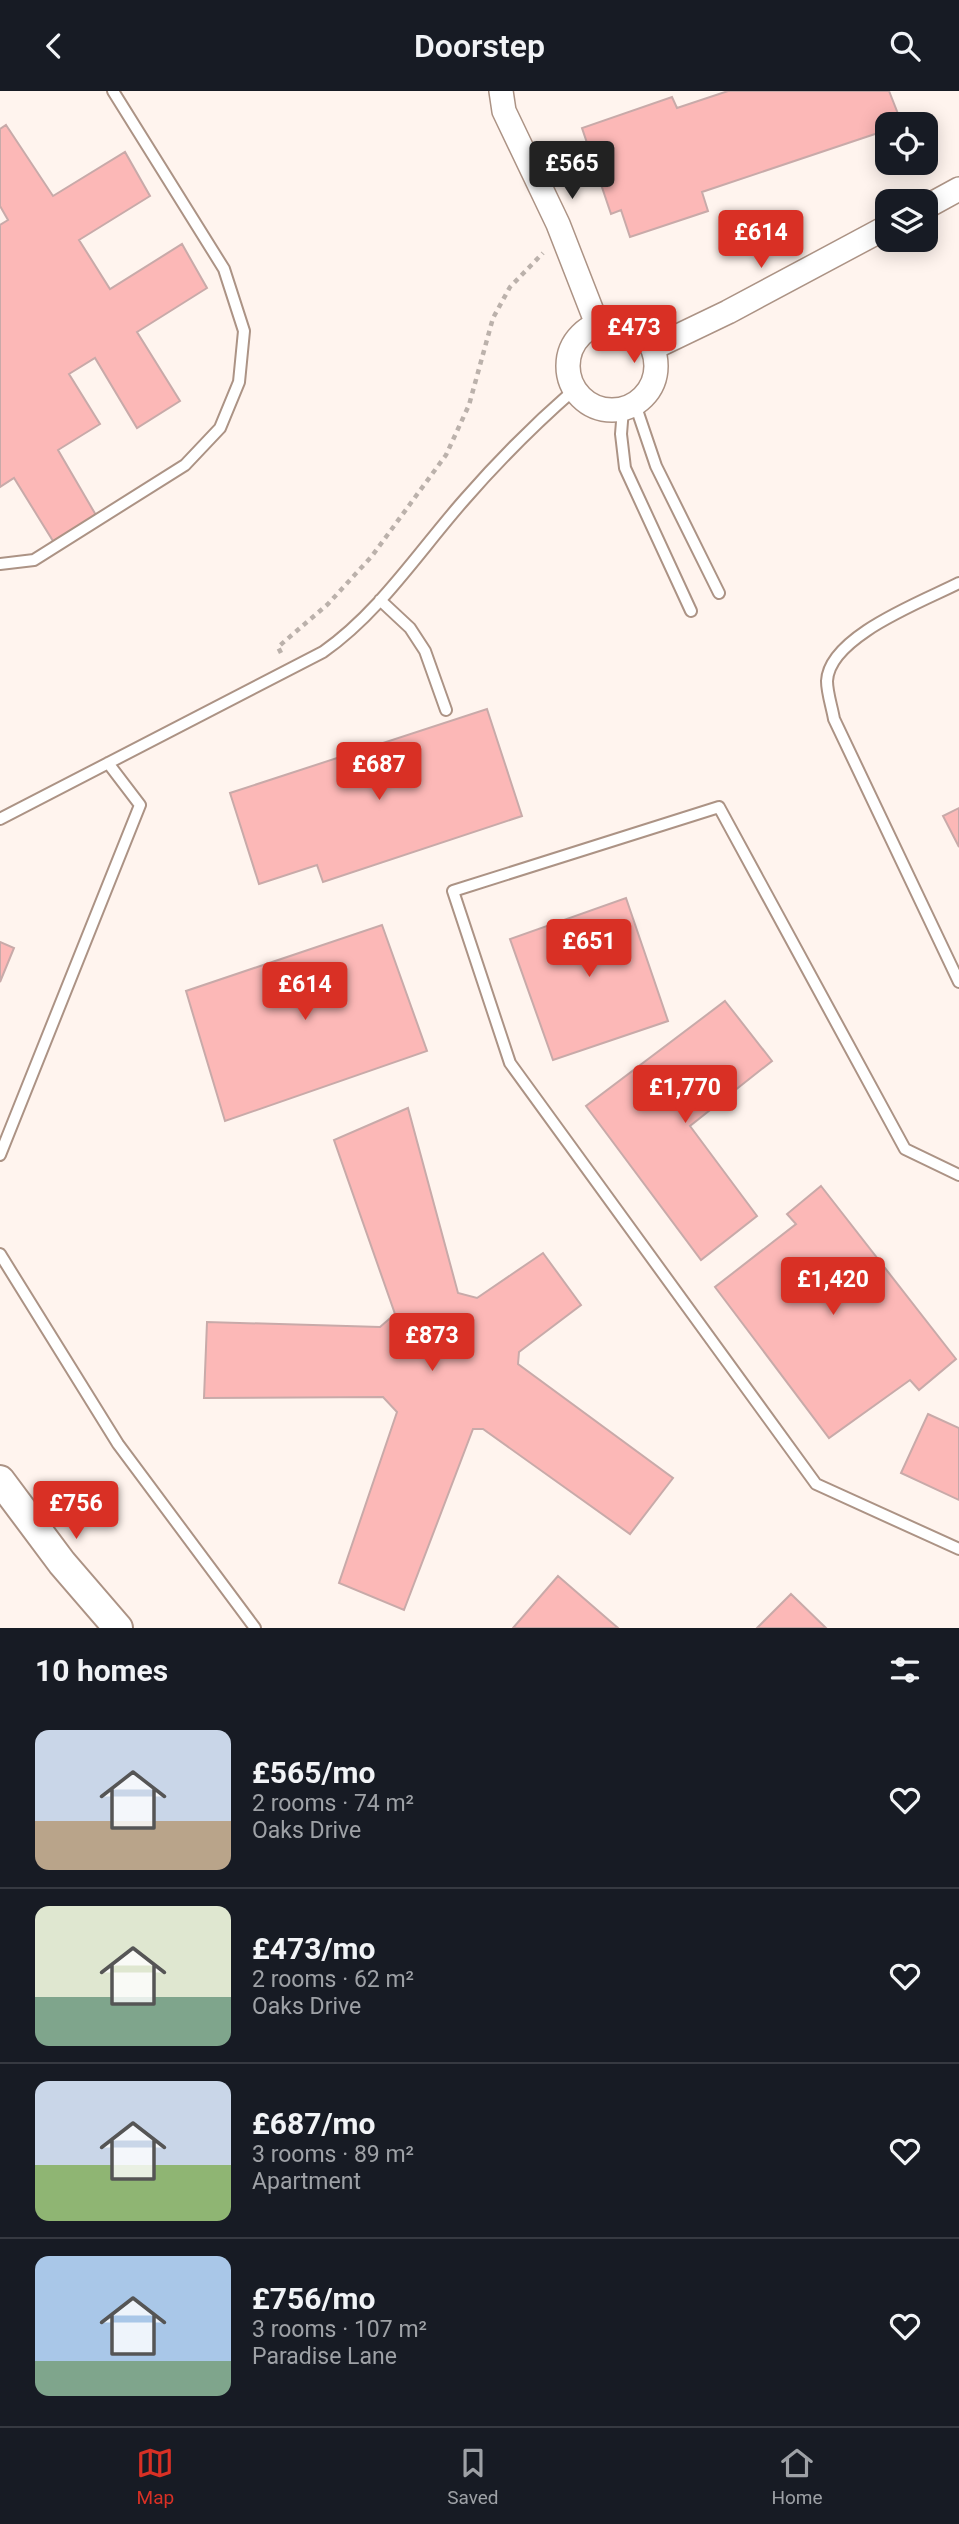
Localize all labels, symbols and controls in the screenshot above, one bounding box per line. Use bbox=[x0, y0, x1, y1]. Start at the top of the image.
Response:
icon: back bbox=[35, 27, 73, 65]
text: Doorstep bbox=[414, 27, 545, 65]
icon: search bbox=[886, 27, 924, 65]
map controls bbox=[875, 112, 938, 252]
button: locate bbox=[875, 112, 938, 175]
pin: £565 bbox=[531, 141, 613, 201]
text: £565 bbox=[545, 150, 599, 177]
button: layers bbox=[875, 189, 938, 252]
pin: £614 bbox=[720, 211, 802, 270]
text: £614 bbox=[734, 219, 788, 246]
pin: £473 bbox=[593, 306, 675, 365]
text: £473 bbox=[607, 314, 661, 341]
pin: £687 bbox=[338, 743, 420, 802]
text: £687 bbox=[352, 751, 406, 778]
pin: £651 bbox=[548, 919, 630, 979]
text: £651 bbox=[562, 928, 616, 955]
pin: £614 bbox=[264, 963, 346, 1022]
text: £614 bbox=[278, 971, 332, 998]
pin: £1,770 bbox=[628, 1065, 742, 1125]
text: £1,770 bbox=[649, 1074, 721, 1101]
pin: £1,420 bbox=[776, 1257, 890, 1317]
text: £1,420 bbox=[797, 1266, 869, 1293]
pin: £873 bbox=[391, 1313, 473, 1373]
text: £873 bbox=[405, 1322, 459, 1349]
pin: £756 bbox=[35, 1481, 117, 1541]
text: £756 bbox=[49, 1490, 103, 1517]
icon: filters bbox=[886, 1651, 924, 1689]
text: 10 homes bbox=[35, 1653, 168, 1688]
text: £565/mo bbox=[252, 1755, 376, 1790]
icon: home bbox=[91, 1758, 175, 1842]
icon: heart bbox=[886, 1781, 924, 1819]
text: 2 rooms · 74 m² bbox=[252, 1790, 414, 1817]
text: Oaks Drive bbox=[252, 1817, 361, 1844]
text: £473/mo bbox=[252, 1931, 376, 1966]
icon: home bbox=[91, 1934, 175, 2018]
icon: heart bbox=[886, 1957, 924, 1995]
text: 2 rooms · 62 m² bbox=[252, 1966, 414, 1993]
text: Oaks Drive bbox=[252, 1993, 361, 2020]
text: £687/mo bbox=[252, 2106, 376, 2141]
icon: home bbox=[91, 2109, 175, 2193]
icon: heart bbox=[886, 2132, 924, 2170]
text: 3 rooms · 89 m² bbox=[252, 2141, 414, 2168]
text: Apartment bbox=[252, 2168, 361, 2195]
text: £756/mo bbox=[252, 2281, 376, 2316]
icon: home bbox=[91, 2284, 175, 2368]
icon: heart bbox=[886, 2307, 924, 2345]
text: 3 rooms · 107 m² bbox=[252, 2316, 427, 2343]
text: Paradise Lane bbox=[252, 2343, 397, 2370]
tab: Map bbox=[136, 2444, 174, 2509]
tab: Saved bbox=[447, 2444, 499, 2509]
tab: Home bbox=[771, 2444, 823, 2509]

